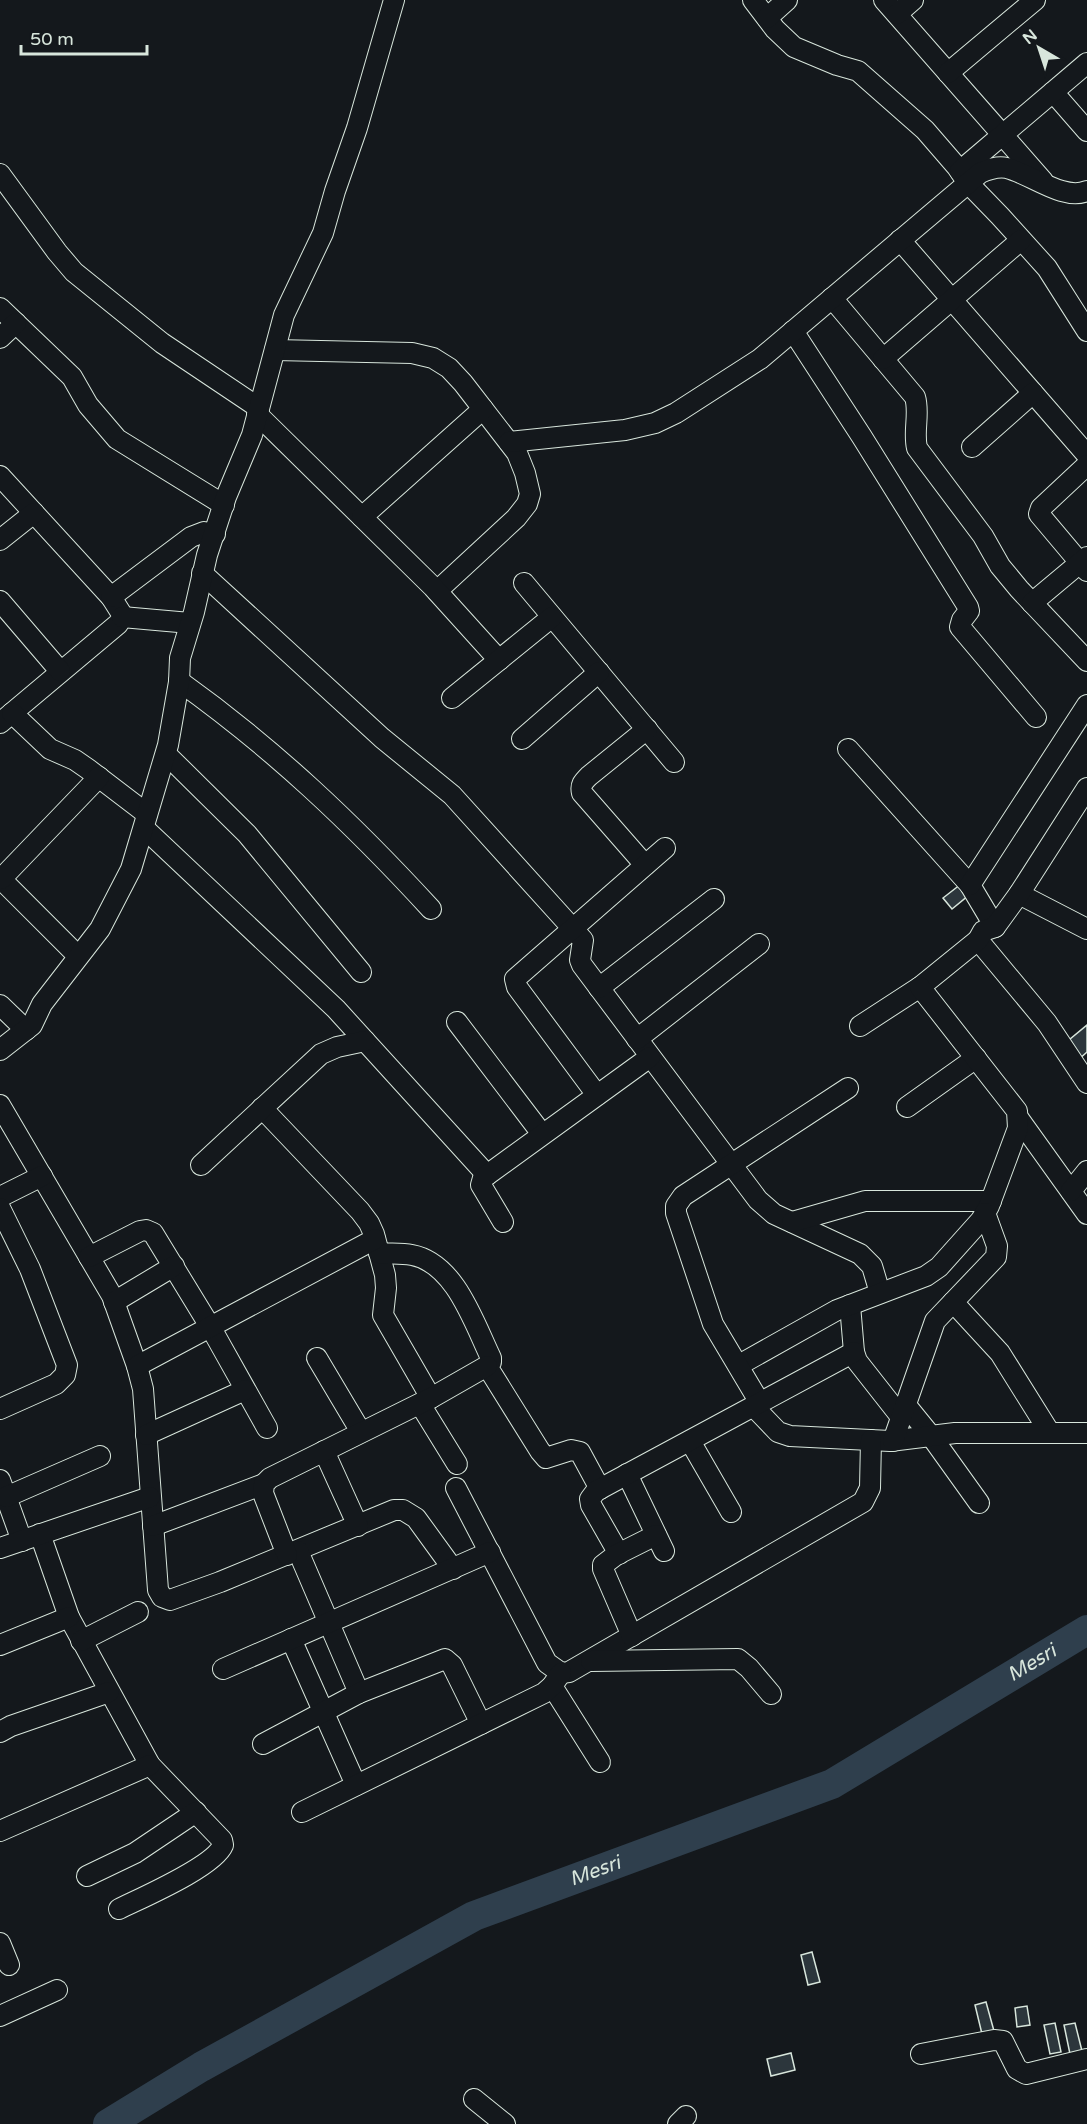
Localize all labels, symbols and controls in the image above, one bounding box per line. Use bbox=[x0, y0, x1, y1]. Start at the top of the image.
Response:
scale bar bbox=[21, 18, 147, 56]
north arrow bbox=[1009, 18, 1069, 78]
text: N bbox=[1019, 25, 1041, 49]
text: 50 m bbox=[30, 28, 74, 50]
water label: Mesri bbox=[1003, 1638, 1063, 1687]
water label: Mesri bbox=[566, 1850, 627, 1892]

